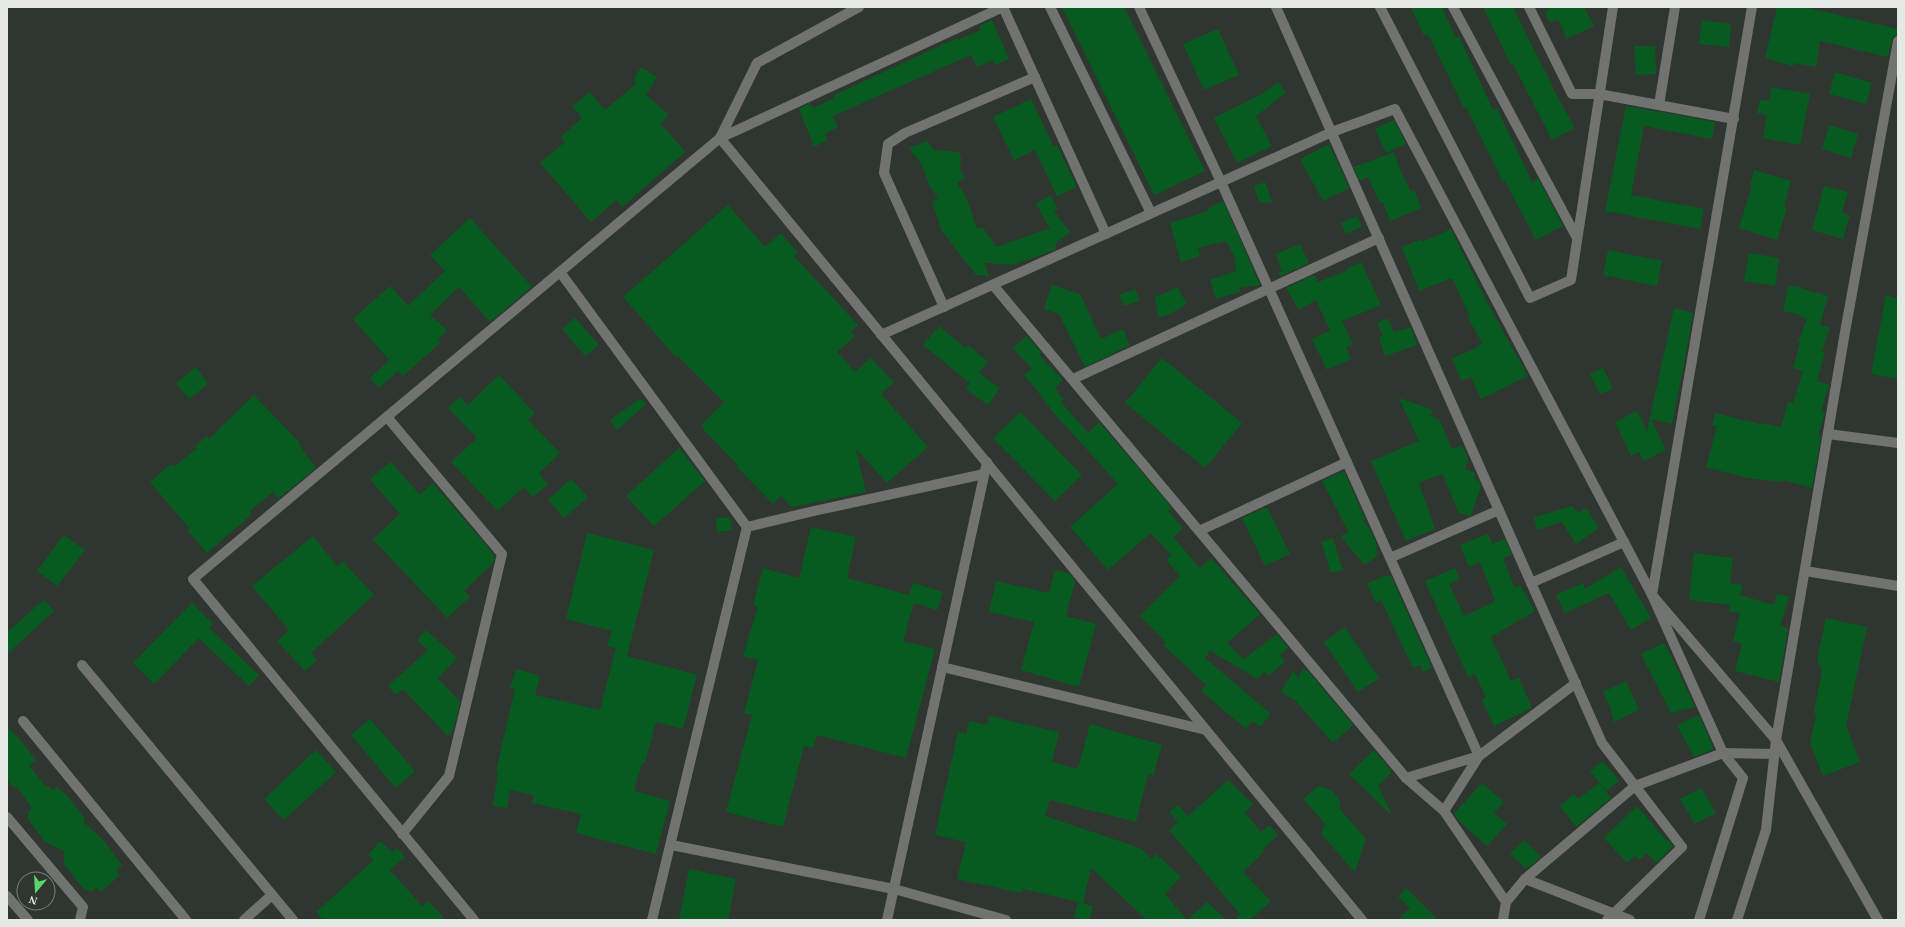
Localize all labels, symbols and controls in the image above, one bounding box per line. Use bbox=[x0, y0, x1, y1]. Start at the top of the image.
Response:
north arrow bbox=[16, 871, 56, 911]
text: N bbox=[27, 894, 39, 907]

